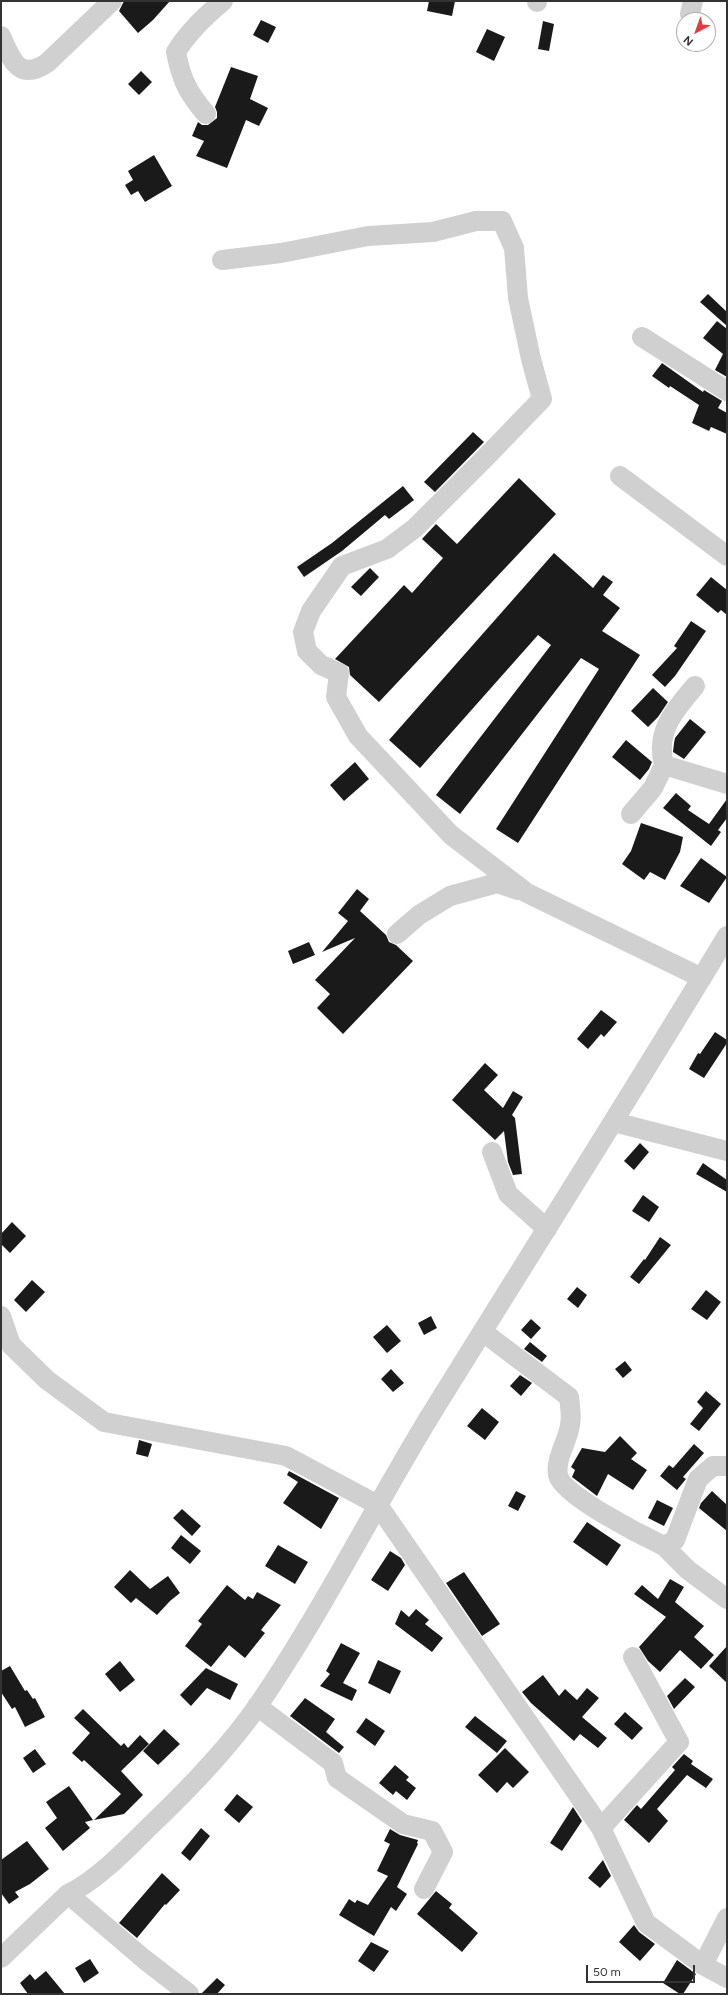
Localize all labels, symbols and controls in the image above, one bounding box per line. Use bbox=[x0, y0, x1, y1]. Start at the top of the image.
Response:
north arrow bbox=[676, 12, 716, 52]
text: N bbox=[681, 33, 696, 48]
scale bar bbox=[588, 1957, 697, 1983]
text: 50 m bbox=[593, 1965, 621, 1979]

